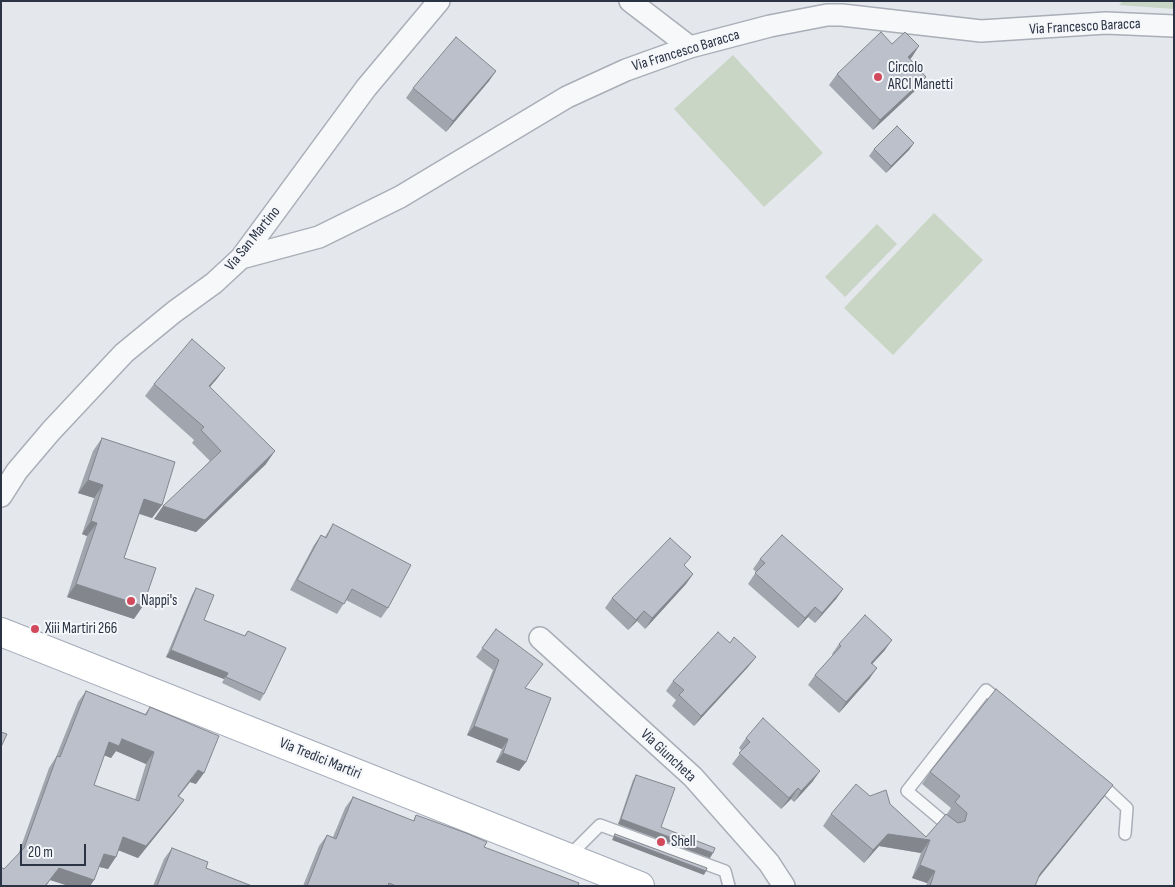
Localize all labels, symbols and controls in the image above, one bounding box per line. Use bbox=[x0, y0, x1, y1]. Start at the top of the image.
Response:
street label: Via Francesco Baracca bbox=[1029, 15, 1141, 39]
street label: Via Francesco Baracca bbox=[630, 26, 742, 76]
place label: Circolo ARCI Manetti bbox=[888, 59, 953, 94]
marker: Circolo ARCI Manetti bbox=[872, 71, 884, 83]
street label: Via San Martino bbox=[221, 203, 285, 275]
place label: Nappi's bbox=[141, 592, 177, 610]
marker: Nappi's bbox=[125, 595, 137, 607]
place label: Xiii Martiri 266 bbox=[45, 620, 117, 638]
marker: Xiii Martiri 266 bbox=[29, 623, 41, 635]
street label: Via Giuncheta bbox=[636, 726, 700, 786]
street label: Via Tredici Martiri bbox=[276, 734, 364, 784]
place label: Shell bbox=[671, 833, 695, 851]
scale bar bbox=[22, 834, 89, 866]
marker: Shell bbox=[655, 836, 667, 848]
text: 20 m bbox=[28, 843, 53, 862]

